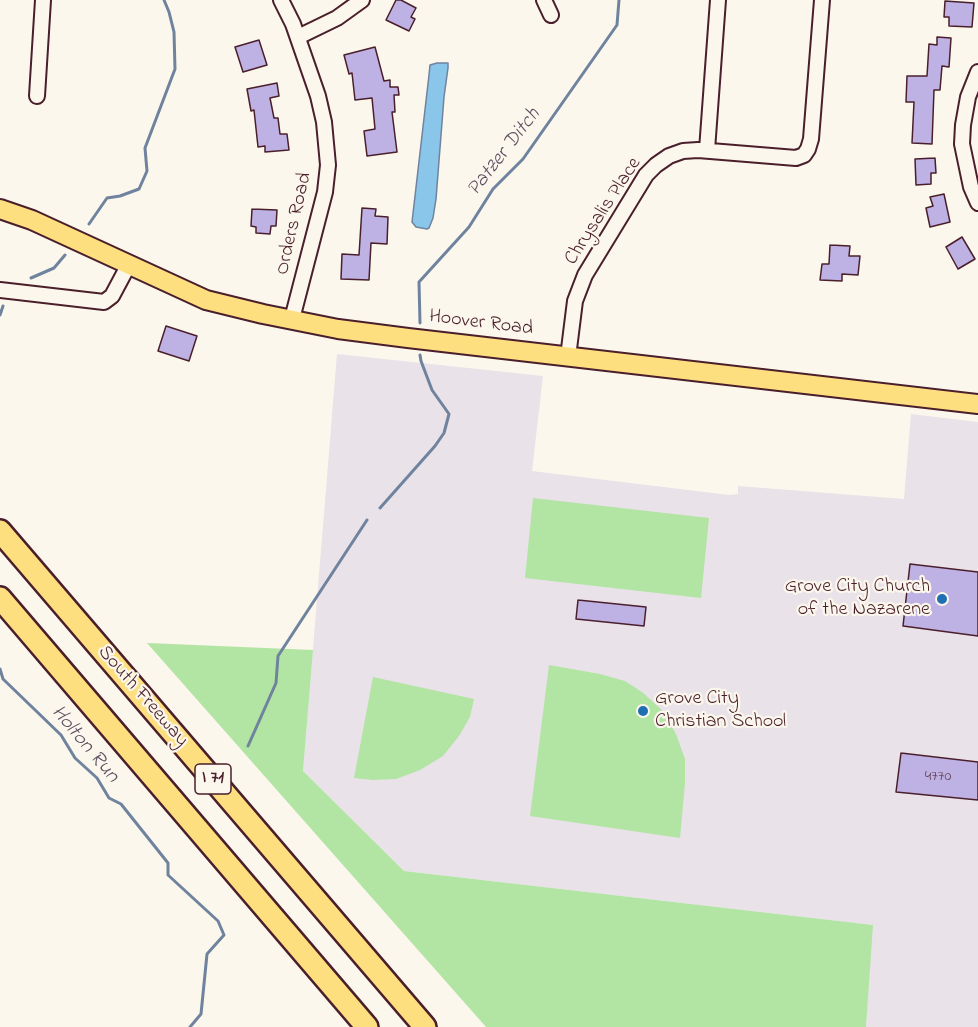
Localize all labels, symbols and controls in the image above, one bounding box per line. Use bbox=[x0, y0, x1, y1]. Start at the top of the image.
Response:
water label: Patzer Ditch bbox=[463, 104, 547, 202]
street label: Chrysalis Place bbox=[560, 154, 648, 270]
street label: Orders Road bbox=[272, 170, 318, 278]
street label: Hoover Road bbox=[428, 306, 534, 342]
place label: Grove City Church of the Nazarene bbox=[785, 576, 930, 623]
marker: Grove City Church of the Nazarene bbox=[935, 592, 949, 606]
street label: South Freeway bbox=[91, 641, 193, 753]
place label: Grove City Christian School bbox=[655, 688, 786, 735]
water label: Holton Run bbox=[44, 701, 124, 789]
marker: Grove City Christian School bbox=[636, 704, 650, 718]
road number: I 71 bbox=[195, 764, 231, 794]
house number: 4770 bbox=[925, 767, 951, 787]

